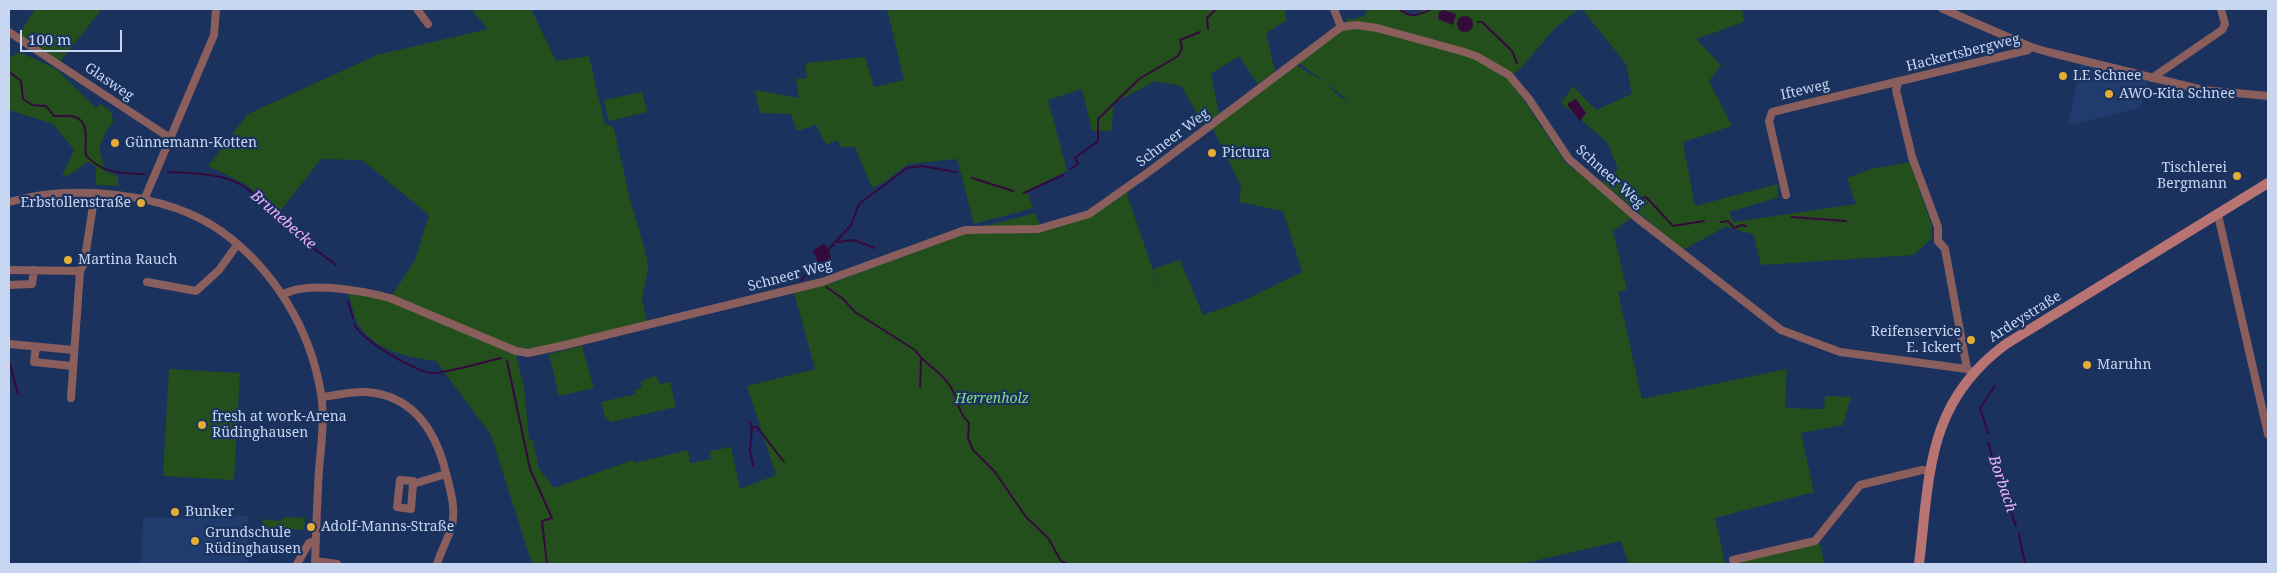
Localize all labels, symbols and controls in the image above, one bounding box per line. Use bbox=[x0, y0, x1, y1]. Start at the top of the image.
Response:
scale bar bbox=[22, 20, 125, 52]
text: 100 m bbox=[28, 29, 71, 49]
street label: Hackertsbergweg bbox=[1904, 31, 2022, 75]
street label: Glasweg bbox=[81, 59, 137, 105]
place label: LE Schnee bbox=[2073, 68, 2141, 84]
marker: LE Schnee bbox=[2057, 70, 2069, 82]
street label: Ifteweg bbox=[1779, 76, 1831, 104]
place label: AWO-Kita Schnee bbox=[2119, 86, 2235, 102]
marker: AWO-Kita Schnee bbox=[2103, 88, 2115, 100]
street label: Schneer Weg bbox=[1133, 105, 1213, 171]
place label: Günnemann-Kotten bbox=[125, 135, 257, 151]
marker: Günnemann-Kotten bbox=[109, 137, 121, 149]
street label: Schneer Weg bbox=[1572, 142, 1648, 212]
place label: Pictura bbox=[1222, 145, 1270, 161]
marker: Pictura bbox=[1206, 147, 1218, 159]
place label: Tischlerei Bergmann bbox=[2157, 160, 2227, 192]
marker: Tischlerei Bergmann bbox=[2231, 170, 2243, 182]
water label: Brunebecke bbox=[247, 187, 319, 253]
place label: Erbstollenstraße bbox=[21, 195, 131, 211]
marker: Erbstollenstraße bbox=[135, 197, 147, 209]
place label: Martina Rauch bbox=[78, 252, 177, 268]
marker: Martina Rauch bbox=[62, 254, 74, 266]
street label: Schneer Weg bbox=[746, 257, 834, 295]
street label: Ardeystraße bbox=[1986, 288, 2064, 346]
place label: Reifenservice E. Ickert bbox=[1871, 324, 1961, 357]
marker: Reifenservice E. Ickert bbox=[1965, 334, 1977, 346]
place label: Maruhn bbox=[2097, 357, 2151, 373]
marker: Maruhn bbox=[2081, 359, 2093, 371]
park label: Herrenholz bbox=[955, 391, 1029, 407]
place label: fresh at work-Arena Rüdinghausen bbox=[212, 409, 347, 442]
marker: fresh at work-Arena Rüdinghausen bbox=[196, 419, 208, 431]
water label: Borbach bbox=[1984, 453, 2020, 515]
place label: Bunker bbox=[185, 504, 234, 520]
marker: Bunker bbox=[169, 506, 181, 518]
place label: Adolf-Manns-Straße bbox=[321, 519, 454, 535]
marker: Adolf-Manns-Straße bbox=[305, 521, 317, 533]
place label: Grundschule Rüdinghausen bbox=[205, 525, 301, 558]
marker: Grundschule Rüdinghausen bbox=[189, 535, 201, 547]

